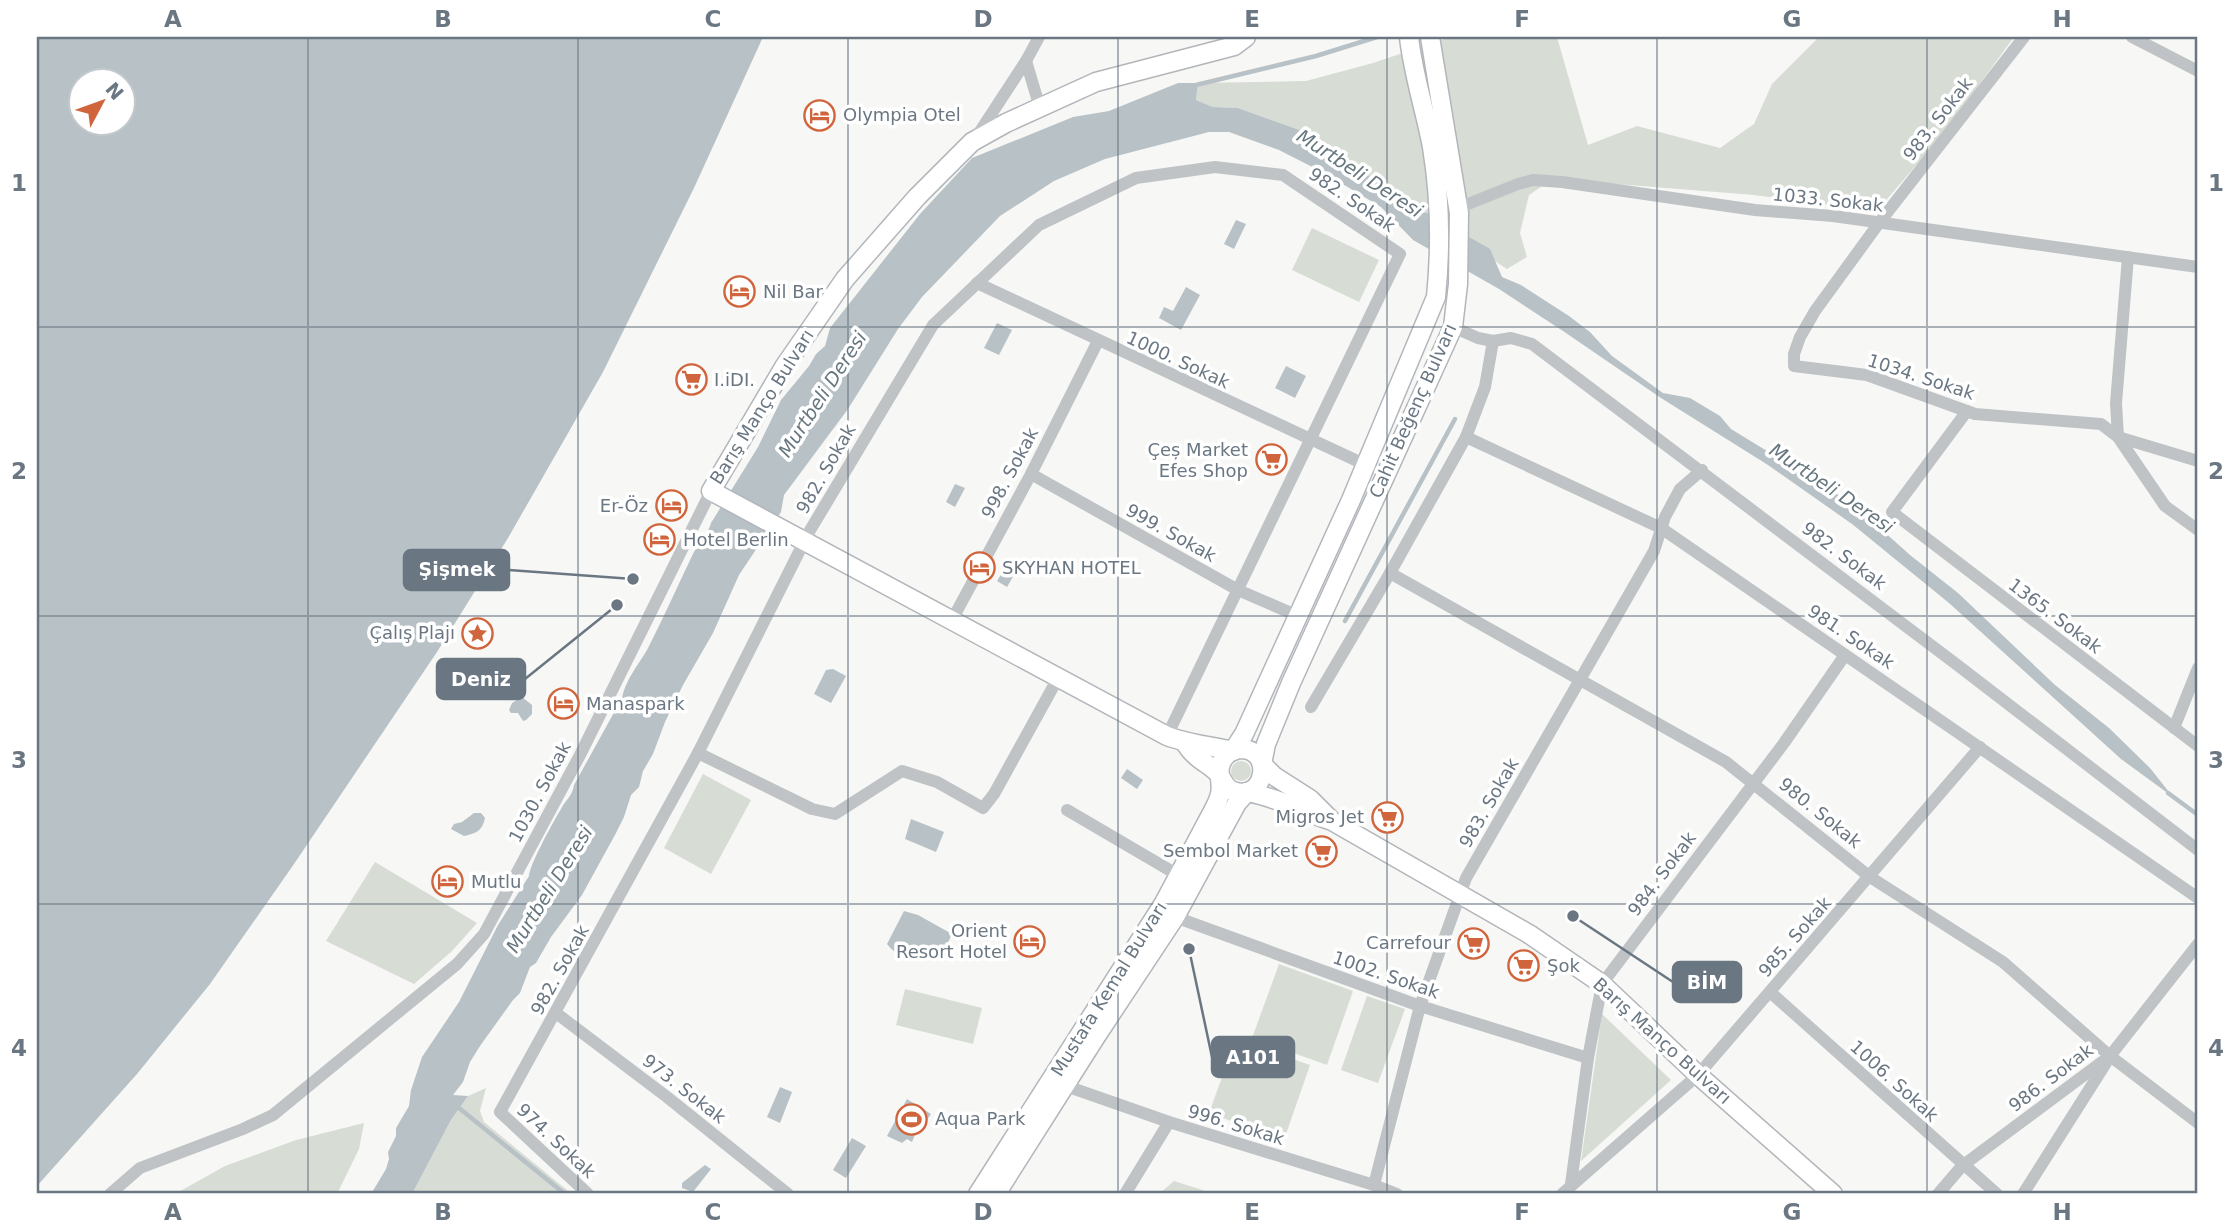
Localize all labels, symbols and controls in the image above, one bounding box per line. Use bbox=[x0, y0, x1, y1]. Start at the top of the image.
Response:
text: A bbox=[164, 6, 182, 32]
text: B bbox=[434, 6, 452, 32]
text: C bbox=[705, 6, 721, 32]
text: D bbox=[973, 6, 993, 32]
text: E bbox=[1244, 6, 1260, 32]
text: F bbox=[1514, 6, 1530, 32]
text: G bbox=[1783, 6, 1801, 32]
text: H bbox=[2052, 6, 2072, 32]
north arrow bbox=[66, 66, 136, 136]
street label: 983. Sokak bbox=[1899, 72, 1977, 164]
text: N bbox=[101, 78, 128, 104]
hotel icon: Olympia Otel bbox=[803, 98, 837, 132]
place label: Olympia Otel bbox=[843, 104, 961, 125]
water label: Murtbeli Deresi bbox=[1293, 124, 1427, 222]
street label: 982. Sokak bbox=[1305, 163, 1400, 237]
text: 1 bbox=[11, 170, 27, 196]
text: 1 bbox=[2208, 170, 2224, 196]
street label: 1033. Sokak bbox=[1772, 183, 1885, 216]
hotel icon: Nil Bar bbox=[723, 275, 757, 309]
place label: Nil Bar bbox=[763, 281, 824, 302]
street label: Cahit Beğenç Bulvarı bbox=[1365, 320, 1460, 501]
street label: Barış Manço Bulvarı bbox=[705, 326, 818, 488]
water label: Murtbeli Deresi bbox=[773, 327, 871, 461]
street label: 1000. Sokak bbox=[1123, 327, 1234, 393]
street label: 1034. Sokak bbox=[1865, 349, 1978, 404]
supermarket icon: I.iDI. bbox=[674, 363, 708, 397]
place label: I.iDI. bbox=[714, 369, 755, 390]
street label: 982. Sokak bbox=[792, 420, 860, 517]
street label: 998. Sokak bbox=[977, 423, 1043, 522]
water label: Murtbeli Deresi bbox=[1766, 438, 1899, 538]
place label: Çeș Market Efes Shop bbox=[1147, 439, 1248, 481]
supermarket icon: Çeș Market Efes Shop bbox=[1254, 443, 1288, 477]
text: 2 bbox=[11, 458, 27, 484]
text: 2 bbox=[2208, 458, 2224, 484]
hotel icon: Er-Öz bbox=[654, 489, 688, 523]
place label: Er-Öz bbox=[600, 495, 648, 516]
street label: 999. Sokak bbox=[1123, 499, 1220, 566]
street label: 982. Sokak bbox=[1798, 517, 1891, 594]
hotel icon: Hotel Berlin bbox=[643, 523, 677, 557]
place label: Hotel Berlin bbox=[683, 529, 789, 550]
callout: Şişmek bbox=[404, 550, 509, 590]
hotel icon: SKYHAN HOTEL bbox=[962, 551, 996, 585]
place label: SKYHAN HOTEL bbox=[1002, 557, 1141, 578]
text: Şişmek bbox=[419, 558, 496, 580]
street label: 1365. Sokak bbox=[2005, 574, 2106, 658]
street label: 981. Sokak bbox=[1804, 600, 1899, 674]
place icon: Çalış Plajı bbox=[461, 616, 495, 650]
place label: Çalış Plajı bbox=[369, 622, 455, 643]
callout: Deniz bbox=[437, 659, 525, 699]
text: Deniz bbox=[451, 668, 511, 690]
hotel icon: Manaspark bbox=[546, 687, 580, 721]
place label: Manaspark bbox=[586, 693, 685, 714]
street label: 1030. Sokak bbox=[504, 737, 575, 846]
text: 3 bbox=[11, 747, 27, 773]
text: 3 bbox=[2208, 747, 2224, 773]
street label: 983. Sokak bbox=[1455, 754, 1523, 851]
street label: 980. Sokak bbox=[1775, 773, 1866, 853]
supermarket icon: Migros Jet bbox=[1370, 800, 1404, 834]
place label: Migros Jet bbox=[1275, 806, 1364, 827]
water label: Murtbeli Deresi bbox=[501, 821, 597, 956]
street label: 984. Sokak bbox=[1623, 827, 1700, 920]
supermarket icon: Sembol Market bbox=[1304, 834, 1338, 868]
place label: Sembol Market bbox=[1163, 840, 1298, 861]
hotel icon: Mutlu bbox=[431, 865, 465, 899]
place label: Mutlu bbox=[471, 871, 521, 892]
street label: 985. Sokak bbox=[1754, 892, 1836, 981]
street label: Mustafa Kemal Bulvarı bbox=[1046, 898, 1171, 1080]
place label: Orient Resort Hotel bbox=[896, 920, 1007, 962]
street label: 982. Sokak bbox=[526, 921, 593, 1018]
hotel icon: Orient Resort Hotel bbox=[1013, 924, 1047, 958]
supermarket icon: Carrefour bbox=[1457, 926, 1491, 960]
place label: Carrefour bbox=[1366, 932, 1452, 953]
street label: 1002. Sokak bbox=[1330, 946, 1443, 1003]
supermarket icon: Şok bbox=[1507, 949, 1541, 983]
place label: Şok bbox=[1547, 955, 1580, 976]
callout: BİM bbox=[1673, 962, 1741, 1002]
text: BİM bbox=[1687, 970, 1727, 993]
street label: Barış Manço Bulvarı bbox=[1589, 973, 1736, 1108]
text: 4 bbox=[11, 1035, 27, 1061]
text: 4 bbox=[2208, 1035, 2224, 1061]
street label: 1006. Sokak bbox=[1846, 1036, 1943, 1126]
callout: A101 bbox=[1212, 1037, 1294, 1077]
street label: 986. Sokak bbox=[2005, 1039, 2097, 1116]
text: A101 bbox=[1226, 1046, 1280, 1068]
street label: 973. Sokak bbox=[639, 1050, 731, 1128]
street label: 974. Sokak bbox=[513, 1099, 600, 1183]
street label: 996. Sokak bbox=[1185, 1100, 1287, 1149]
sports icon: Aqua Park bbox=[895, 1102, 929, 1136]
place label: Aqua Park bbox=[935, 1108, 1026, 1129]
text: A bbox=[164, 1199, 182, 1225]
text: B bbox=[434, 1199, 452, 1225]
text: C bbox=[705, 1199, 721, 1225]
text: D bbox=[973, 1199, 993, 1225]
text: E bbox=[1244, 1199, 1260, 1225]
text: F bbox=[1514, 1199, 1530, 1225]
text: G bbox=[1783, 1199, 1801, 1225]
text: H bbox=[2052, 1199, 2072, 1225]

